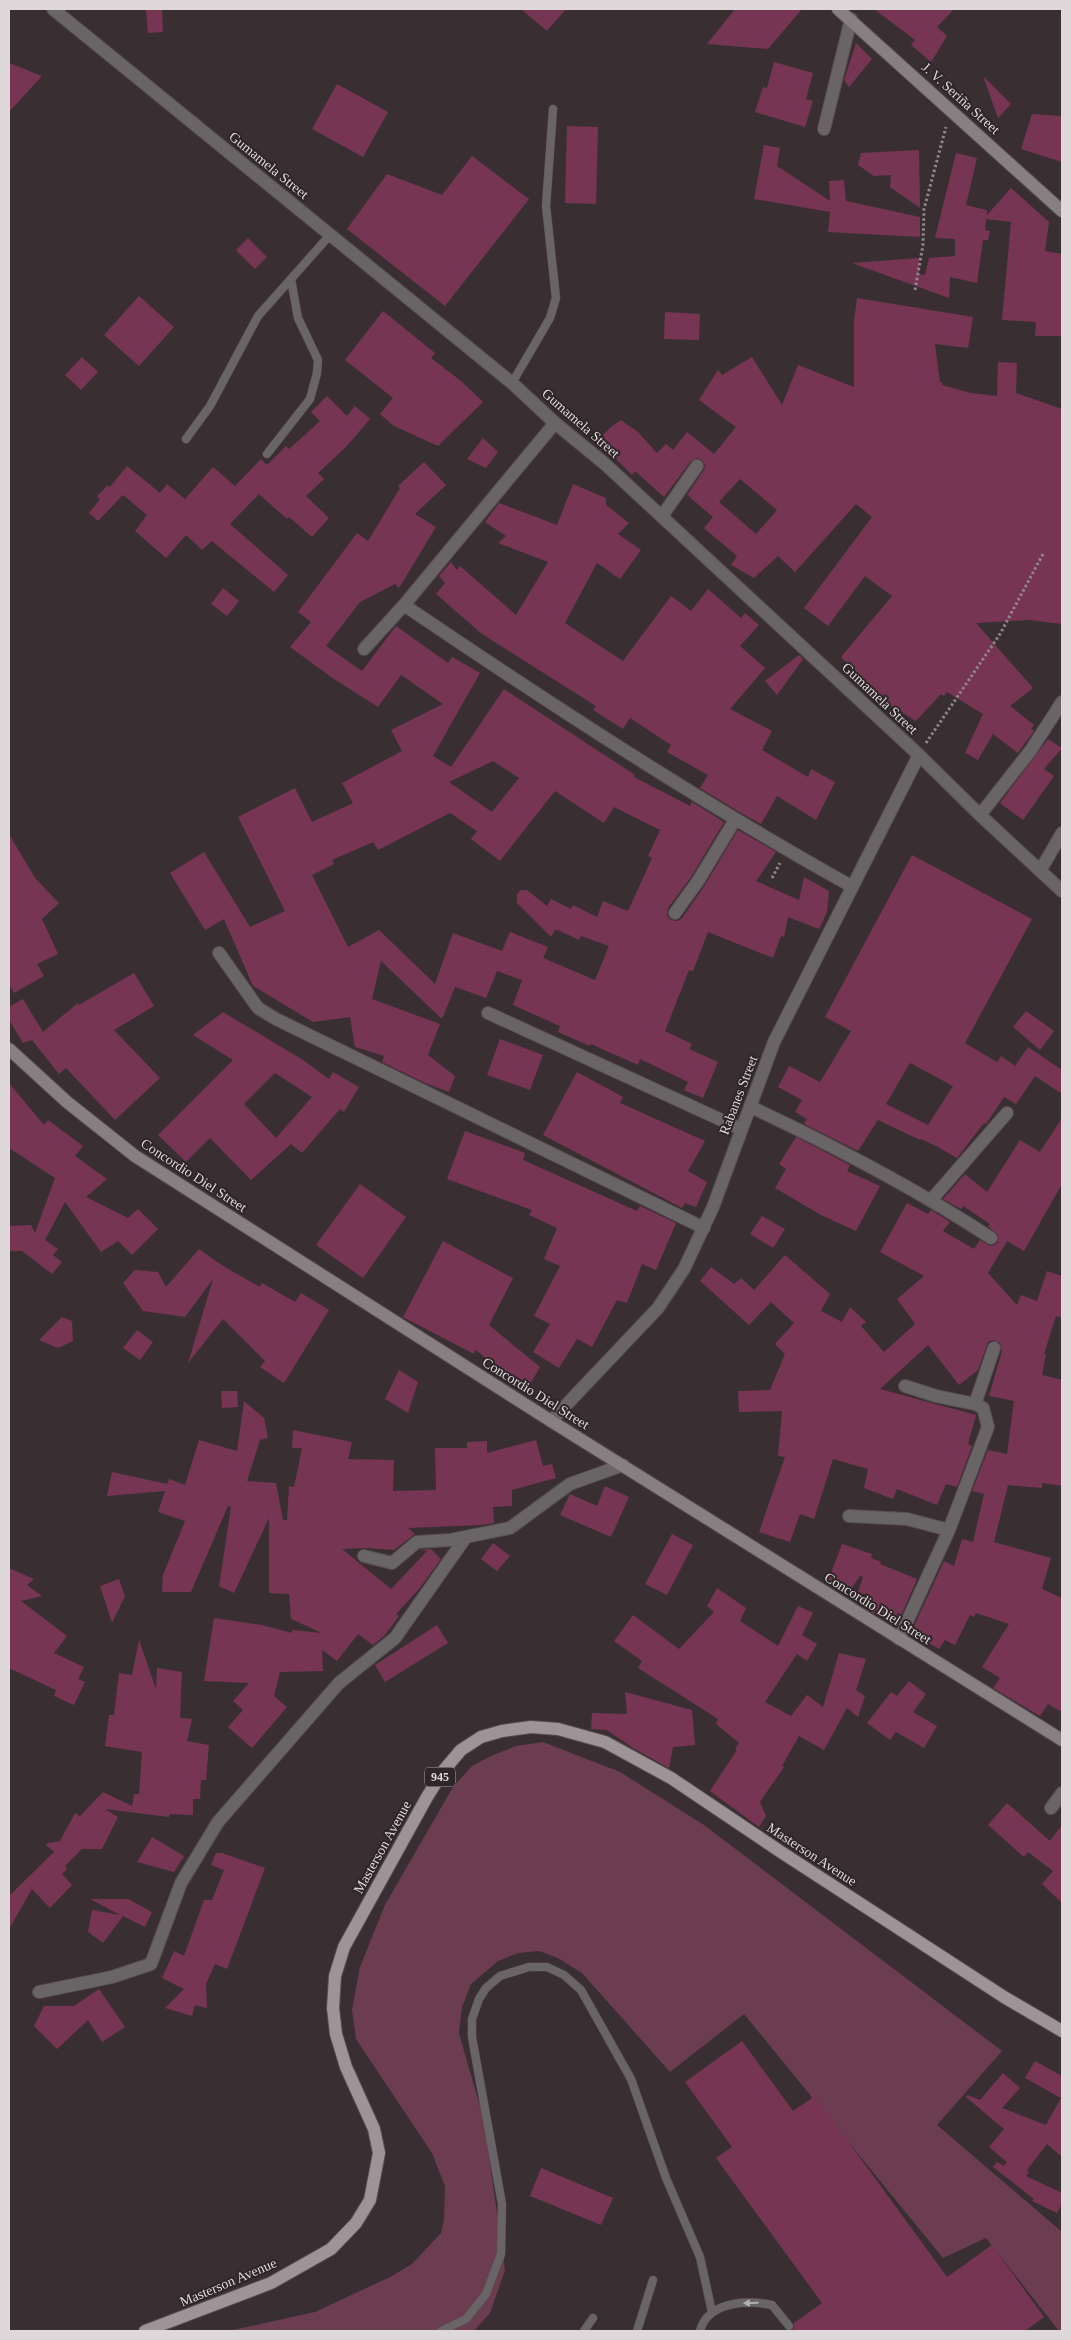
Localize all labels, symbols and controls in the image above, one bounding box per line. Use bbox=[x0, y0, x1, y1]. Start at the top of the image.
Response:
street label: J. V. Seriña Street bbox=[919, 60, 1003, 137]
street label: Gumamela Street bbox=[226, 129, 311, 202]
street label: Gumamela Street bbox=[539, 386, 622, 461]
street label: Gumamela Street bbox=[839, 660, 921, 737]
street label: Rabanes Street bbox=[716, 1053, 760, 1137]
street label: Concordio Diel Street bbox=[138, 1136, 249, 1215]
street label: Concordio Diel Street bbox=[480, 1355, 592, 1432]
street label: Concordio Diel Street bbox=[822, 1570, 934, 1647]
road number: 945 bbox=[425, 1768, 455, 1786]
street label: Masterson Avenue bbox=[351, 1798, 414, 1896]
street label: Masterson Avenue bbox=[764, 1820, 859, 1889]
street label: Masterson Avenue bbox=[178, 2255, 279, 2310]
one-way arrow bbox=[742, 2299, 758, 2307]

